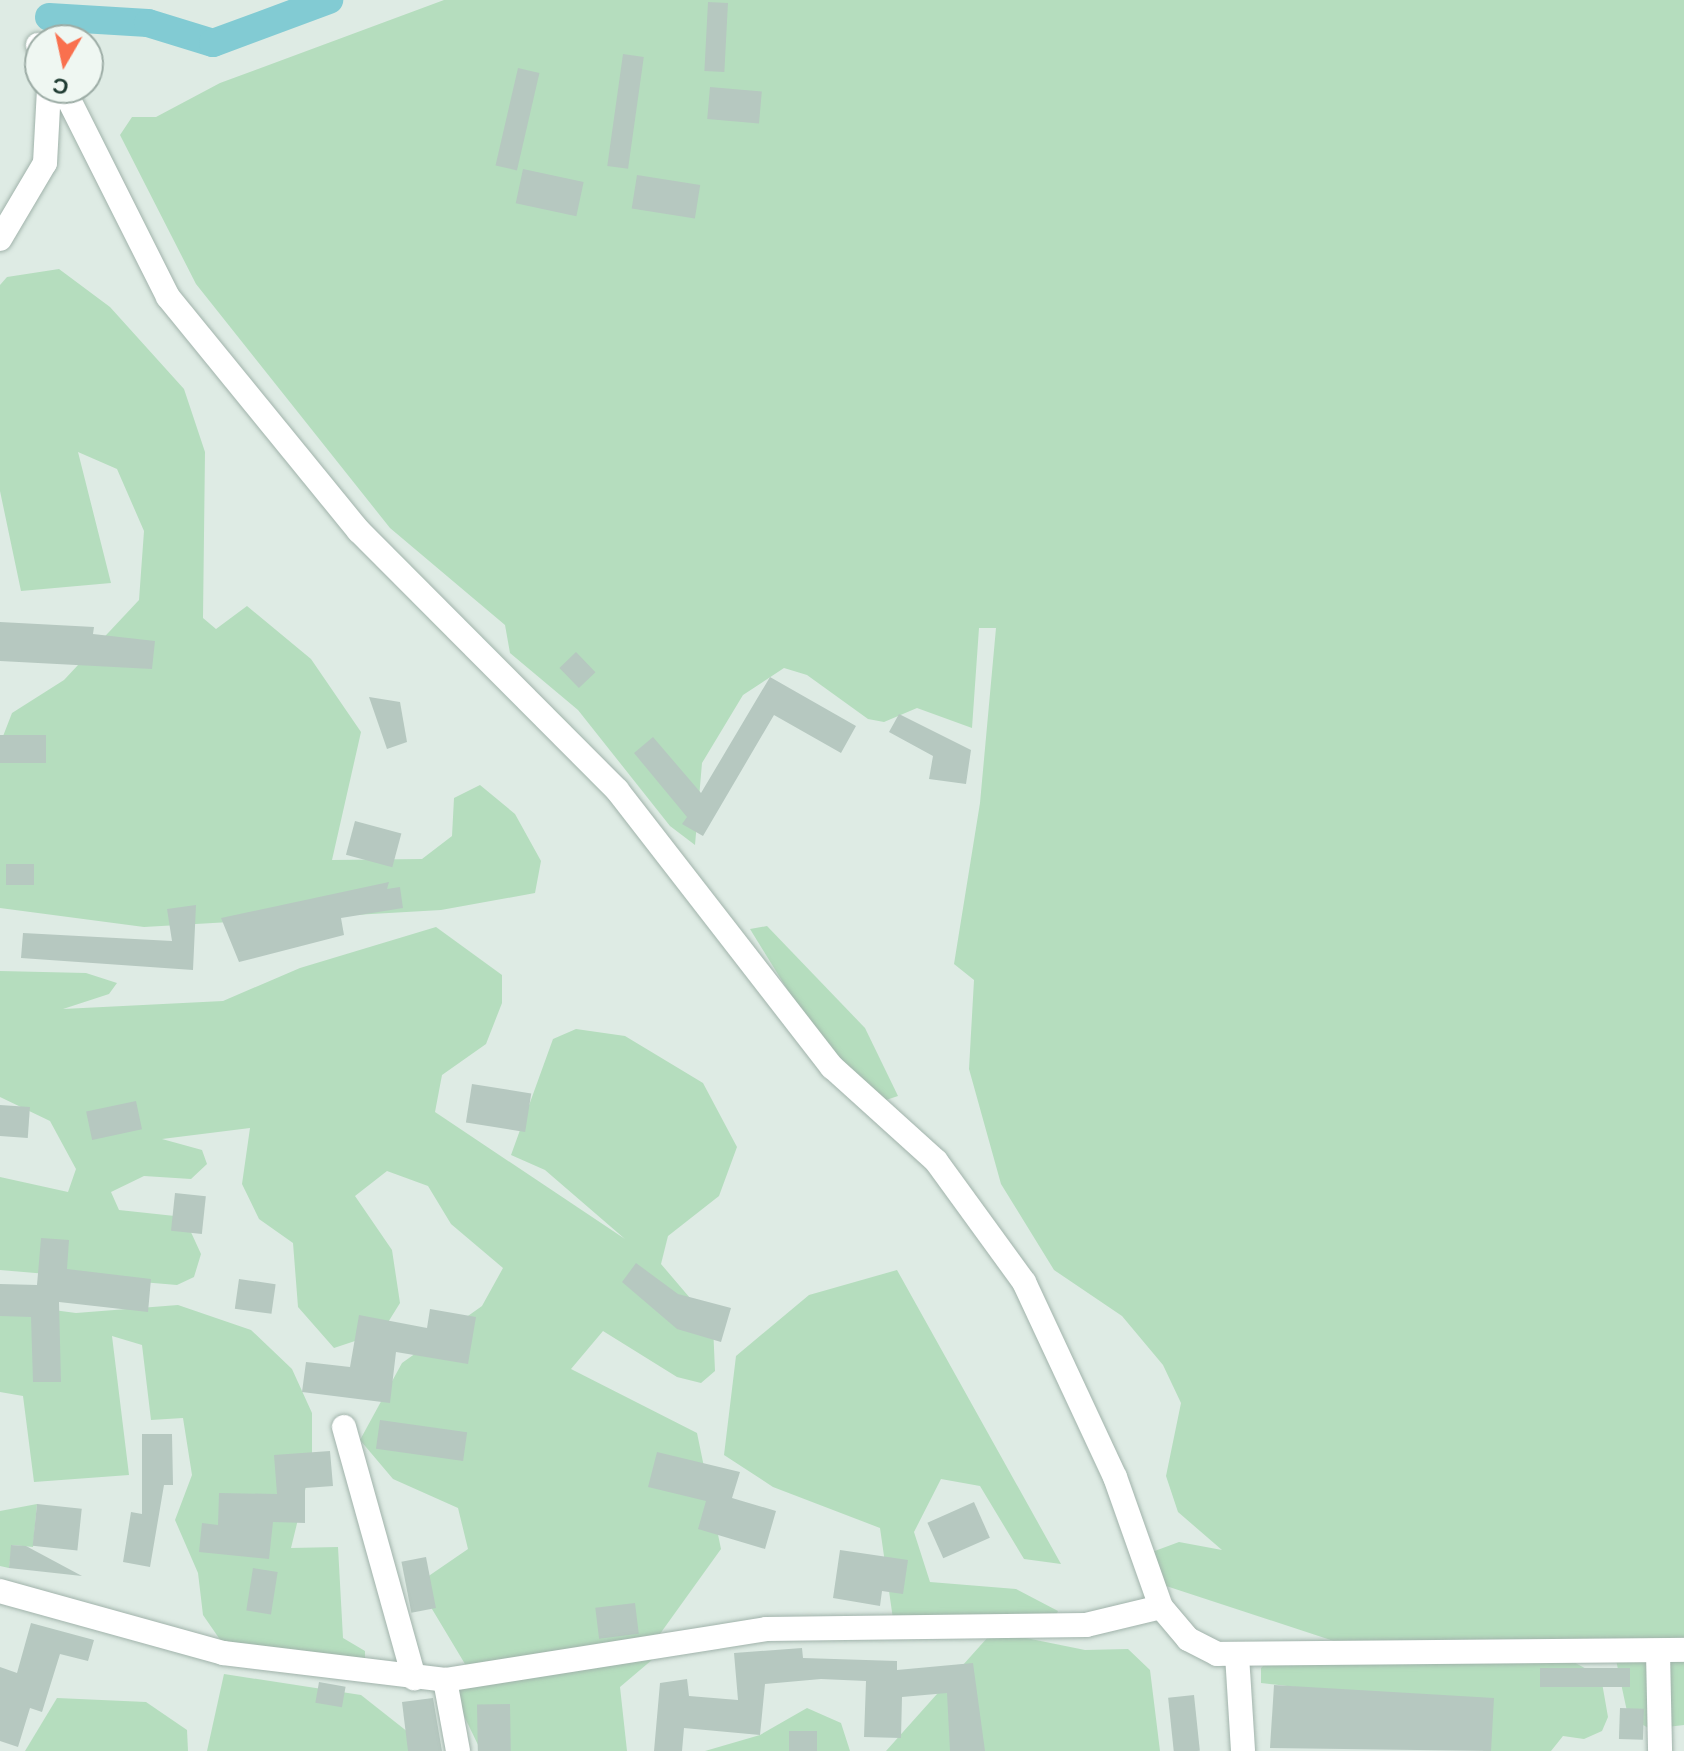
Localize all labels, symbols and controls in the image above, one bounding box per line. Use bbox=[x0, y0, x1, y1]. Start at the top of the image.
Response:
north arrow bbox=[24, 24, 104, 104]
text: С bbox=[50, 71, 71, 102]

